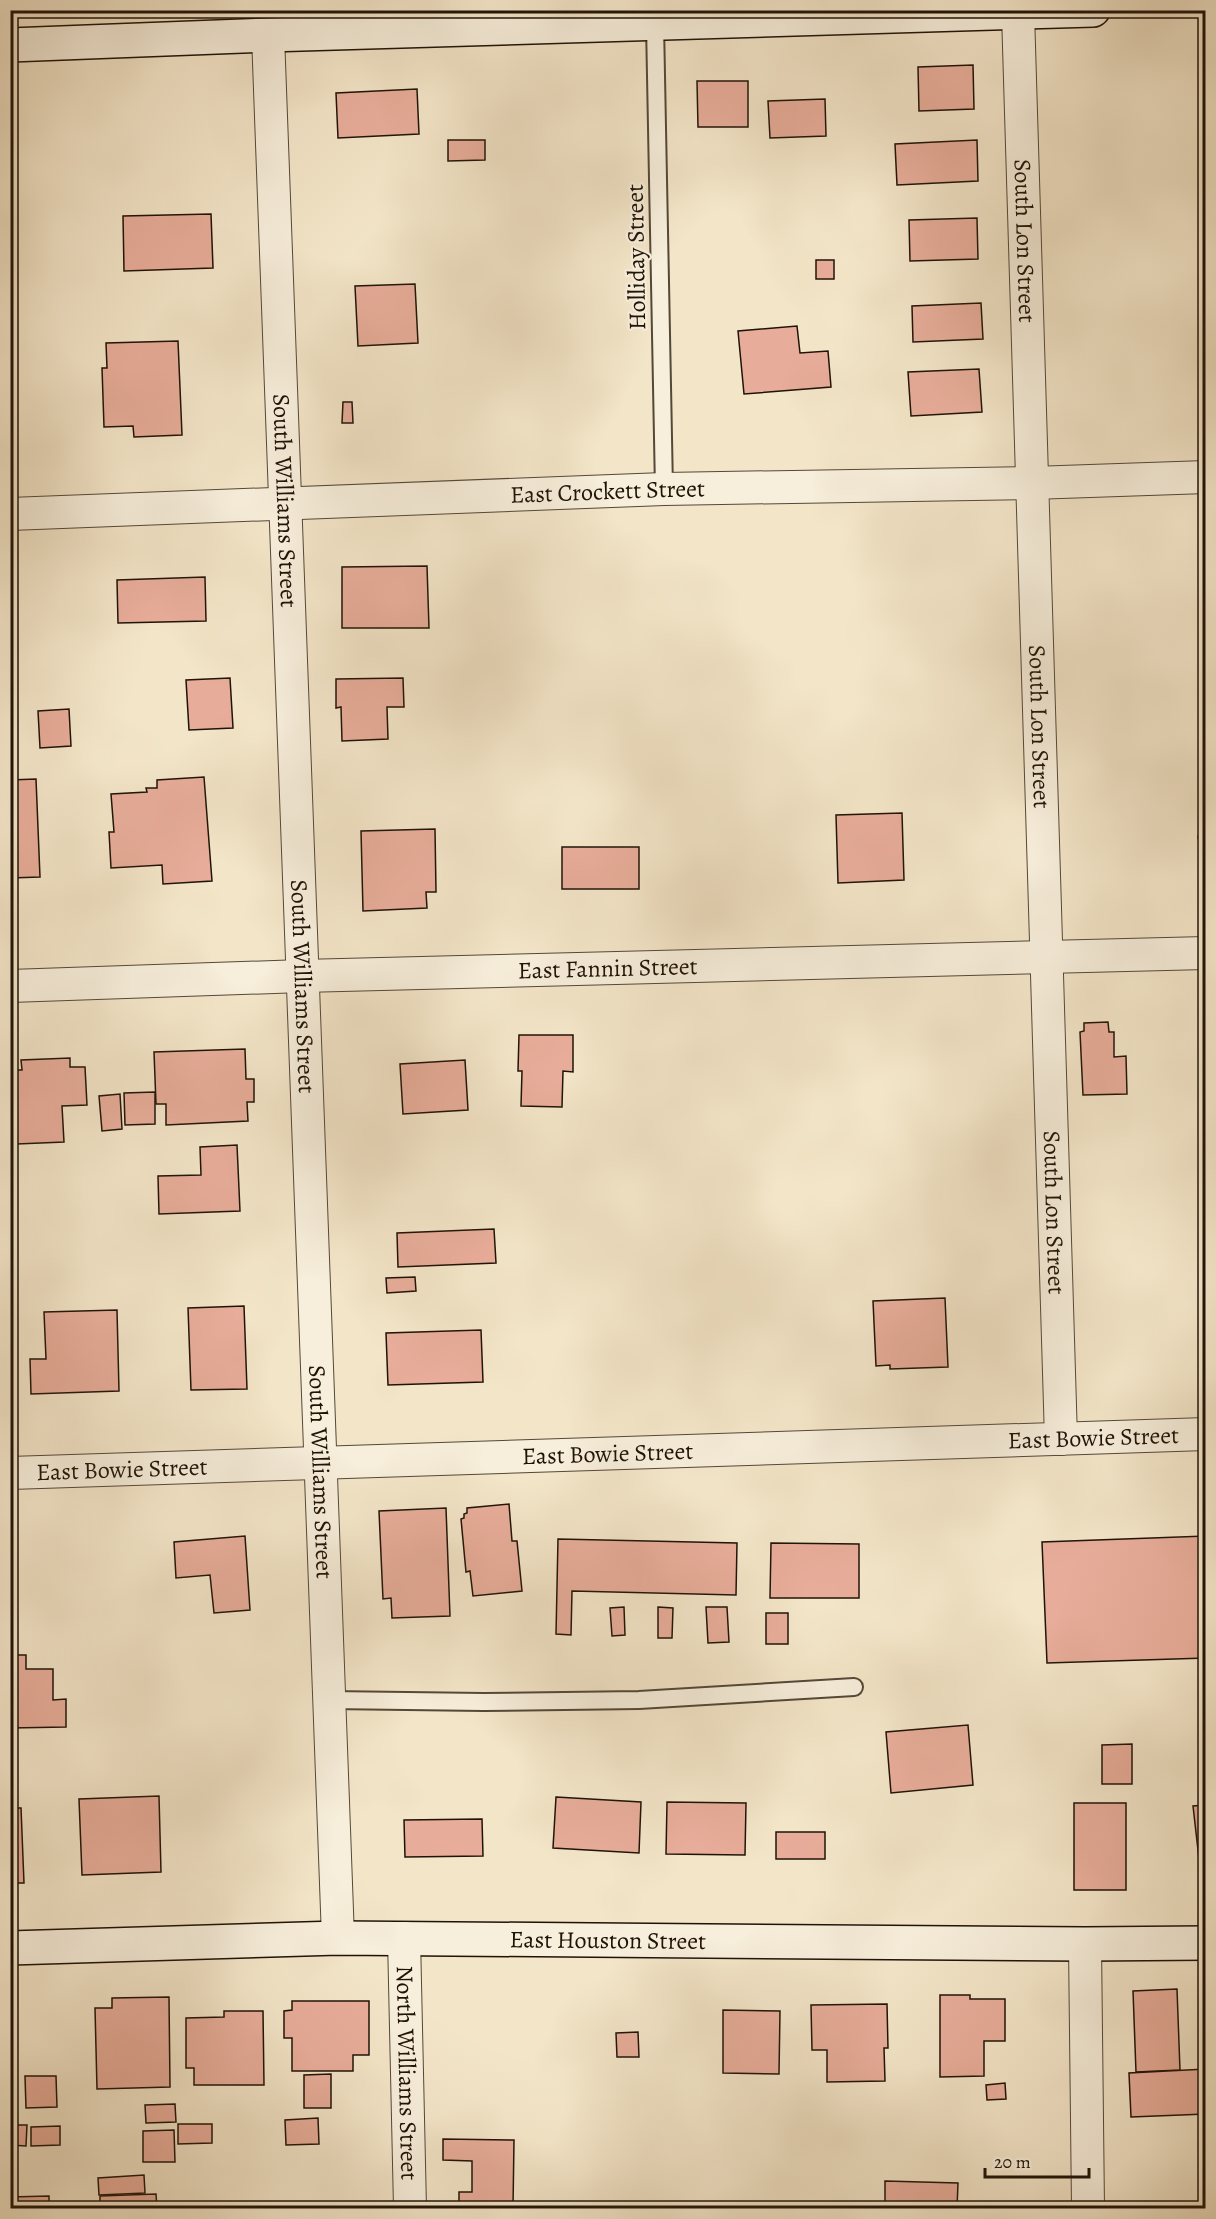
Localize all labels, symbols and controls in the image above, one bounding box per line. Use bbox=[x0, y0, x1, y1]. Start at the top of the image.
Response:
street label: South Lon Street bbox=[1006, 159, 1043, 323]
street label: Holliday Street bbox=[619, 184, 653, 330]
street label: South Williams Street bbox=[265, 393, 305, 608]
street label: East Crockett Street bbox=[510, 472, 705, 511]
street label: South Lon Street bbox=[1021, 644, 1058, 809]
street label: South Williams Street bbox=[283, 879, 323, 1094]
street label: East Fannin Street bbox=[517, 950, 698, 987]
street label: South Lon Street bbox=[1036, 1130, 1073, 1295]
street label: South Williams Street bbox=[301, 1364, 341, 1580]
street label: East Bowie Street bbox=[1007, 1419, 1180, 1456]
street label: East Bowie Street bbox=[522, 1435, 694, 1472]
street label: East Bowie Street bbox=[36, 1451, 208, 1488]
street label: East Houston Street bbox=[510, 1923, 706, 1957]
street label: North Williams Street bbox=[389, 1965, 425, 2181]
scale bar bbox=[985, 2141, 1088, 2179]
text: 20 m bbox=[994, 2150, 1031, 2174]

